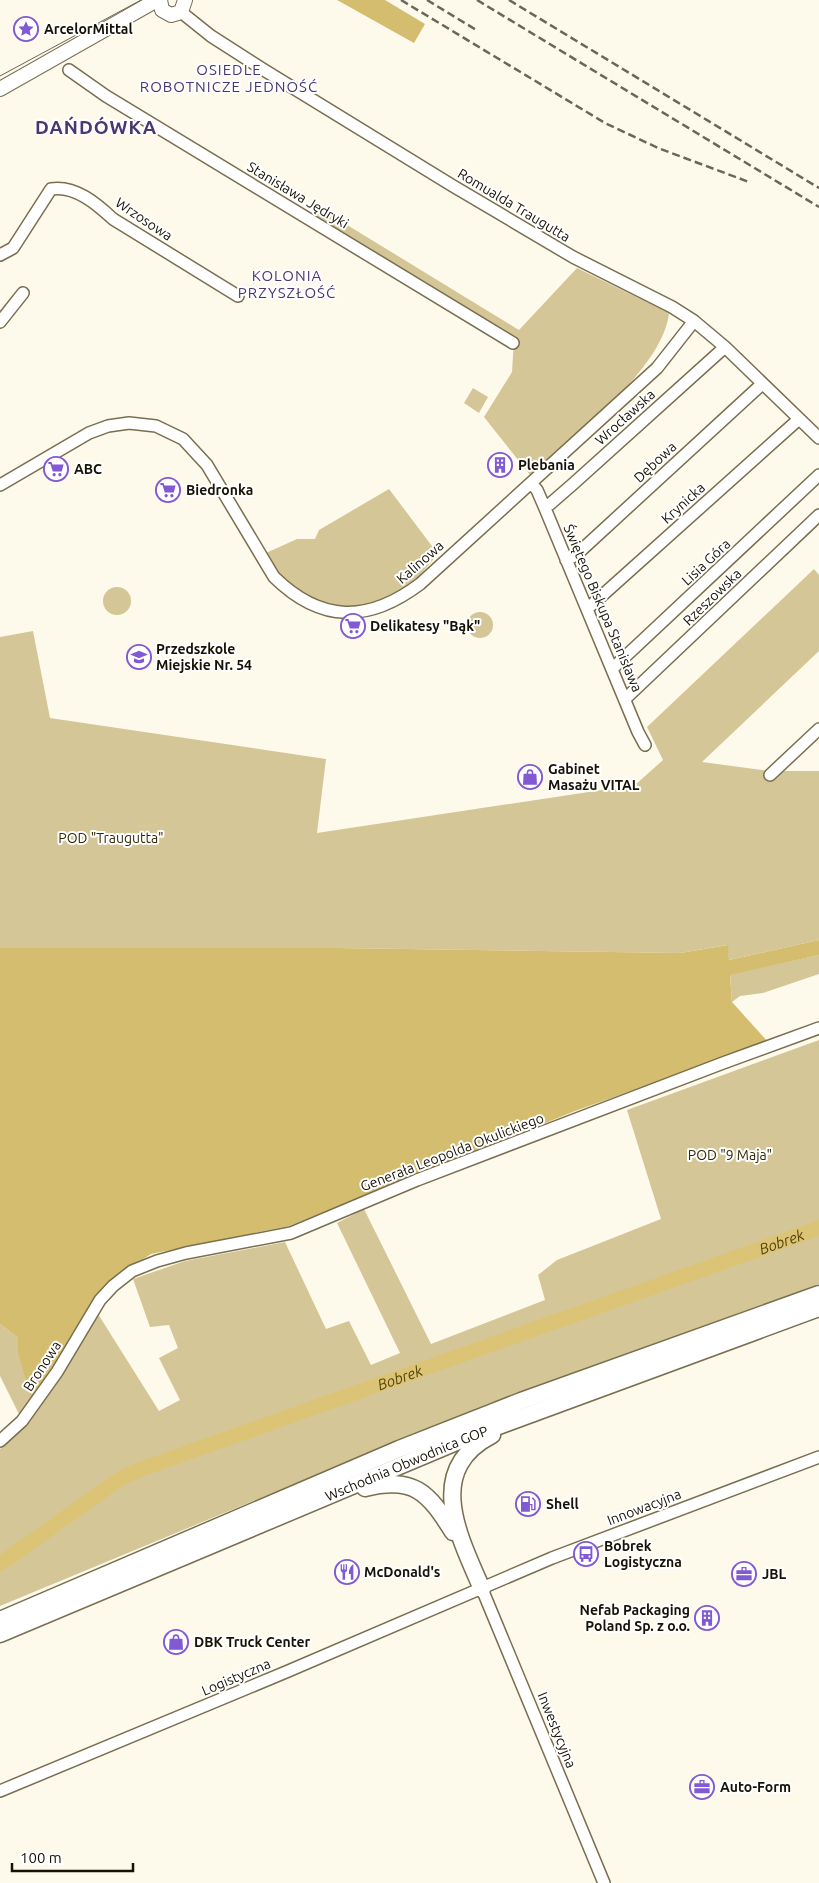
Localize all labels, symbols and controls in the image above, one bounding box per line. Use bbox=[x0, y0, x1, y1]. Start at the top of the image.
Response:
place icon: ArcelorMittal bbox=[13, 16, 39, 42]
place label: ArcelorMittal bbox=[44, 21, 133, 37]
district label: OSIEDLE ROBOTNICZE JEDNOŚĆ bbox=[140, 61, 318, 95]
district label: DAŃDÓWKA bbox=[35, 116, 157, 138]
street label: Stanisława Jędryki bbox=[244, 158, 352, 232]
street label: Romualda Traugutta bbox=[455, 165, 573, 245]
street label: Wrzosowa bbox=[113, 194, 175, 244]
district label: KOLONIA PRZYSZŁOŚĆ bbox=[238, 267, 336, 301]
street label: Wrocławska bbox=[592, 386, 658, 448]
street label: Dębowa bbox=[631, 438, 679, 486]
building icon: Plebania bbox=[487, 452, 513, 478]
supermarket icon: ABC bbox=[43, 456, 69, 482]
place label: Plebania bbox=[518, 457, 575, 473]
place label: ABC bbox=[74, 461, 102, 477]
supermarket icon: Biedronka bbox=[155, 477, 181, 503]
street label: Krynicka bbox=[658, 479, 708, 527]
place label: Biedronka bbox=[186, 482, 253, 498]
street label: Świętego Biskupa Stanisława bbox=[560, 521, 647, 694]
street label: Lisia Góra bbox=[678, 536, 734, 588]
street label: Kalinowa bbox=[393, 537, 447, 587]
street label: Rzeszowska bbox=[680, 565, 744, 629]
supermarket icon: Delikatesy "Bąk" bbox=[340, 613, 366, 639]
place label: Delikatesy "Bąk" bbox=[370, 618, 480, 635]
place label: Przedszkole Miejskie Nr. 54 bbox=[156, 641, 252, 673]
school or university icon: Przedszkole Miejskie Nr. 54 bbox=[126, 644, 152, 670]
place label: Gabinet Masażu VITAL bbox=[548, 761, 640, 793]
shop icon: Gabinet Masażu VITAL bbox=[517, 764, 543, 790]
park label: POD "Traugutta" bbox=[58, 830, 164, 846]
street label: Generała Leopolda Okulickiego bbox=[358, 1110, 546, 1194]
park label: POD "9 Maja" bbox=[688, 1147, 772, 1163]
water label: Bobrek bbox=[757, 1225, 806, 1257]
street label: Bronowa bbox=[20, 1338, 64, 1394]
water label: Bobrek bbox=[375, 1361, 425, 1393]
street label: Wschodnia Obwodnica GOP bbox=[323, 1423, 490, 1504]
street label: Innowacyjna bbox=[605, 1486, 683, 1528]
fuel station icon: Shell bbox=[515, 1491, 541, 1517]
place label: Shell bbox=[546, 1496, 579, 1512]
place label: Bobrek Logistyczna bbox=[604, 1538, 682, 1570]
bus stop icon: Bobrek Logistyczna bbox=[573, 1541, 599, 1567]
restaurant icon: McDonald's bbox=[334, 1559, 360, 1585]
office icon: JBL bbox=[731, 1561, 757, 1587]
place label: McDonald's bbox=[364, 1564, 441, 1580]
place label: JBL bbox=[762, 1566, 787, 1582]
place label: Nefab Packaging Poland Sp. z o.o. bbox=[579, 1602, 690, 1634]
building icon: Nefab Packaging Poland Sp. z o.o. bbox=[694, 1605, 720, 1631]
shop icon: DBK Truck Center bbox=[163, 1629, 189, 1655]
place label: DBK Truck Center bbox=[194, 1634, 311, 1650]
street label: Logistyczna bbox=[199, 1655, 273, 1699]
street label: Inwestycyjna bbox=[535, 1690, 579, 1770]
office icon: Auto-Form bbox=[689, 1774, 715, 1800]
place label: Auto-Form bbox=[720, 1779, 791, 1795]
scale bar bbox=[12, 1840, 134, 1872]
text: 100 m bbox=[20, 1849, 62, 1866]

